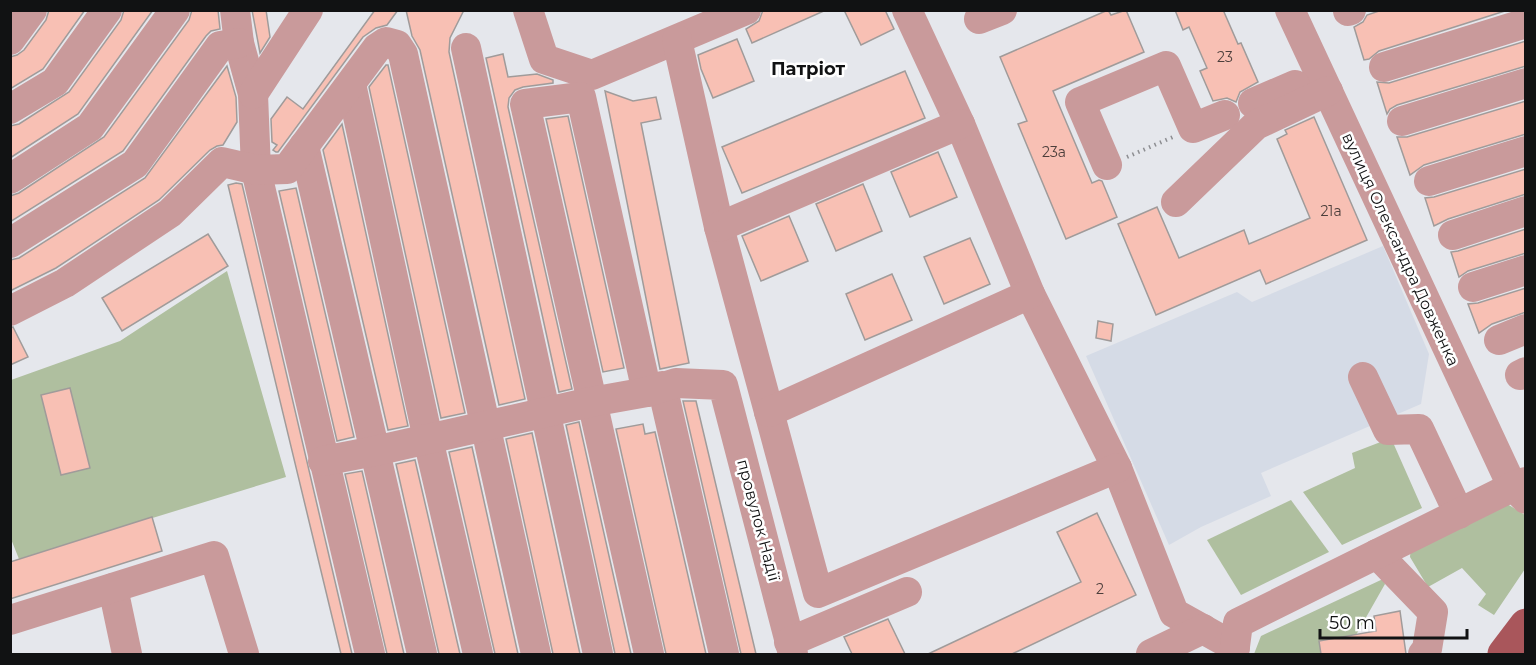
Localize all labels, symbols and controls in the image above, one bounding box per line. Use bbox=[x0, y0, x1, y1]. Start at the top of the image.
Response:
house number: 23 bbox=[1217, 48, 1233, 66]
district label: Патріот bbox=[771, 58, 845, 80]
street label: вулиця Олександра Довженка bbox=[1338, 130, 1463, 369]
house number: 23а bbox=[1042, 143, 1066, 161]
house number: 21а bbox=[1320, 202, 1342, 220]
street label: провулок Надії bbox=[733, 457, 784, 583]
house number: 2 bbox=[1096, 580, 1104, 598]
scale bar bbox=[1320, 602, 1467, 640]
text: 50 m bbox=[1329, 612, 1375, 634]

